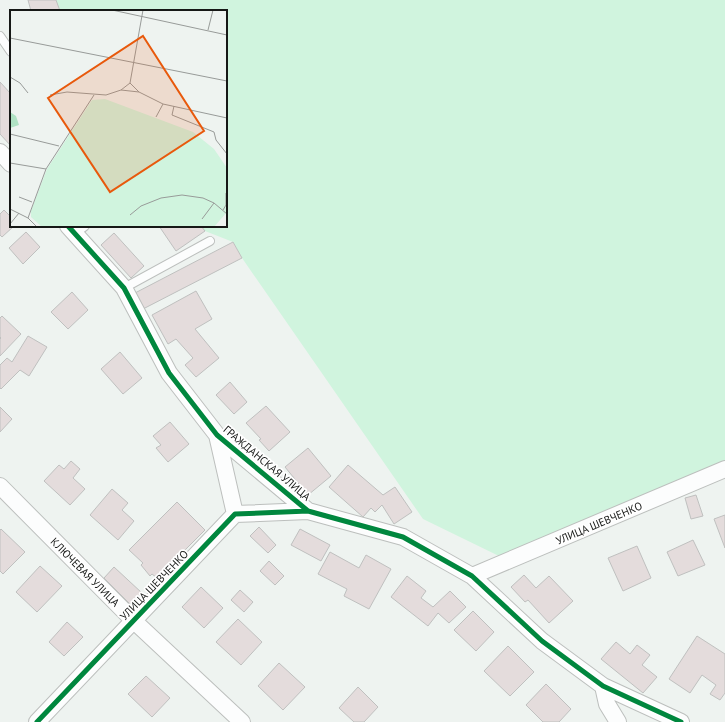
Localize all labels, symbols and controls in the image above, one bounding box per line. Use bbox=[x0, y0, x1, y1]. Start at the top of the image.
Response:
inset map bbox=[10, 10, 227, 227]
street label: ГРАЖДАНСКАЯ УЛИЦА bbox=[221, 422, 314, 504]
street label: УЛИЦА ШЕВЧЕНКО bbox=[554, 498, 644, 548]
street label: КЛЮЧЕВАЯ УЛИЦА bbox=[48, 535, 123, 610]
street label: УЛИЦА ШЕВЧЕНКО bbox=[117, 547, 191, 623]

